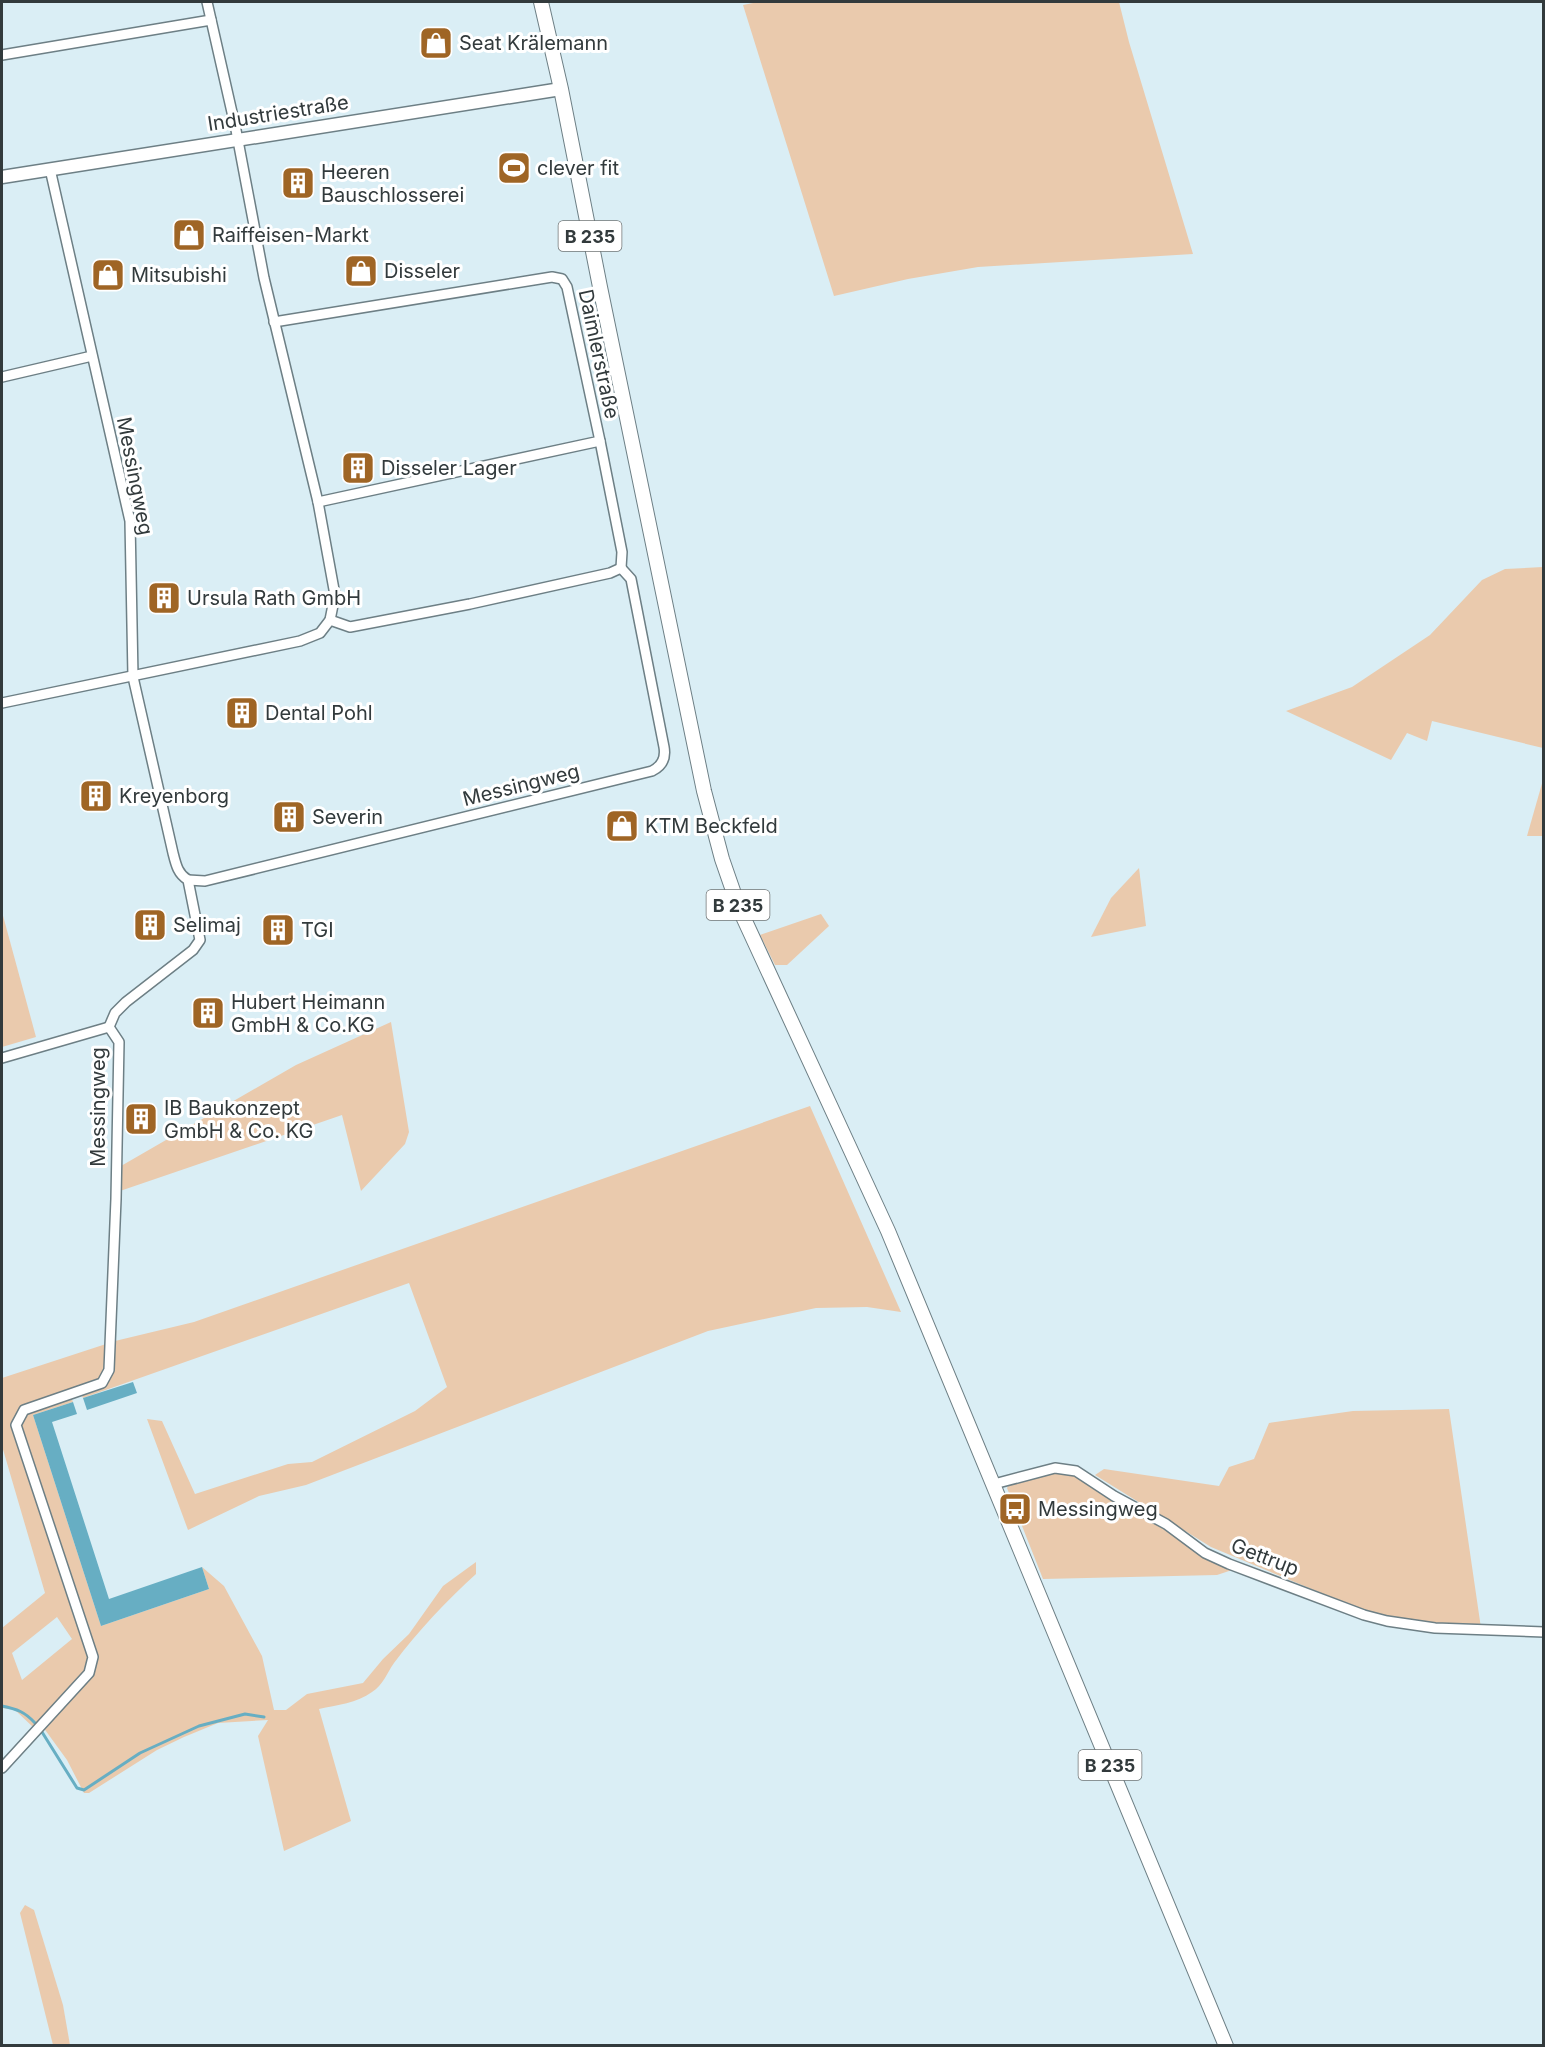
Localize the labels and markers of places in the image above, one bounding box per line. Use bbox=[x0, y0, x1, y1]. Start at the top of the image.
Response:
shop icon: Seat Krälemann bbox=[418, 25, 454, 61]
place label: Seat Krälemann bbox=[459, 31, 608, 55]
sports icon: clever fit bbox=[496, 150, 532, 186]
place label: clever fit bbox=[537, 156, 619, 180]
place label: Heeren Bauschlosserei bbox=[321, 160, 464, 207]
building icon: Heeren Bauschlosserei bbox=[280, 165, 316, 201]
shop icon: Raiffeisen-Markt bbox=[171, 217, 207, 253]
place label: Raiffeisen-Markt bbox=[212, 223, 369, 247]
shop icon: Disseler bbox=[343, 253, 379, 289]
shop icon: Mitsubishi bbox=[90, 257, 126, 293]
place label: Disseler bbox=[384, 259, 461, 283]
place label: Mitsubishi bbox=[131, 263, 227, 287]
building icon: Disseler Lager bbox=[340, 450, 376, 486]
place label: Disseler Lager bbox=[381, 456, 517, 480]
building icon: Ursula Rath GmbH bbox=[146, 580, 182, 616]
place label: Ursula Rath GmbH bbox=[187, 586, 361, 610]
building icon: Dental Pohl bbox=[224, 695, 260, 731]
place label: Dental Pohl bbox=[265, 701, 373, 725]
building icon: Kreyenborg bbox=[78, 778, 114, 814]
place label: Kreyenborg bbox=[119, 784, 229, 808]
building icon: Severin bbox=[271, 799, 307, 835]
place label: Severin bbox=[312, 805, 383, 829]
shop icon: KTM Beckfeld bbox=[604, 808, 640, 844]
place label: KTM Beckfeld bbox=[645, 814, 778, 838]
building icon: Selimaj bbox=[132, 907, 168, 943]
building icon: TGI bbox=[260, 912, 296, 948]
place label: Selimaj bbox=[173, 913, 241, 937]
place label: TGI bbox=[301, 918, 334, 942]
place label: Hubert Heimann GmbH & Co.KG bbox=[231, 990, 385, 1037]
building icon: Hubert Heimann GmbH & Co.KG bbox=[190, 995, 226, 1031]
place label: IB Baukonzept GmbH & Co. KG bbox=[164, 1096, 313, 1143]
building icon: IB Baukonzept GmbH & Co. KG bbox=[123, 1101, 159, 1137]
bus stop icon: Messingweg bbox=[997, 1491, 1033, 1527]
place label: Messingweg bbox=[1038, 1497, 1158, 1521]

